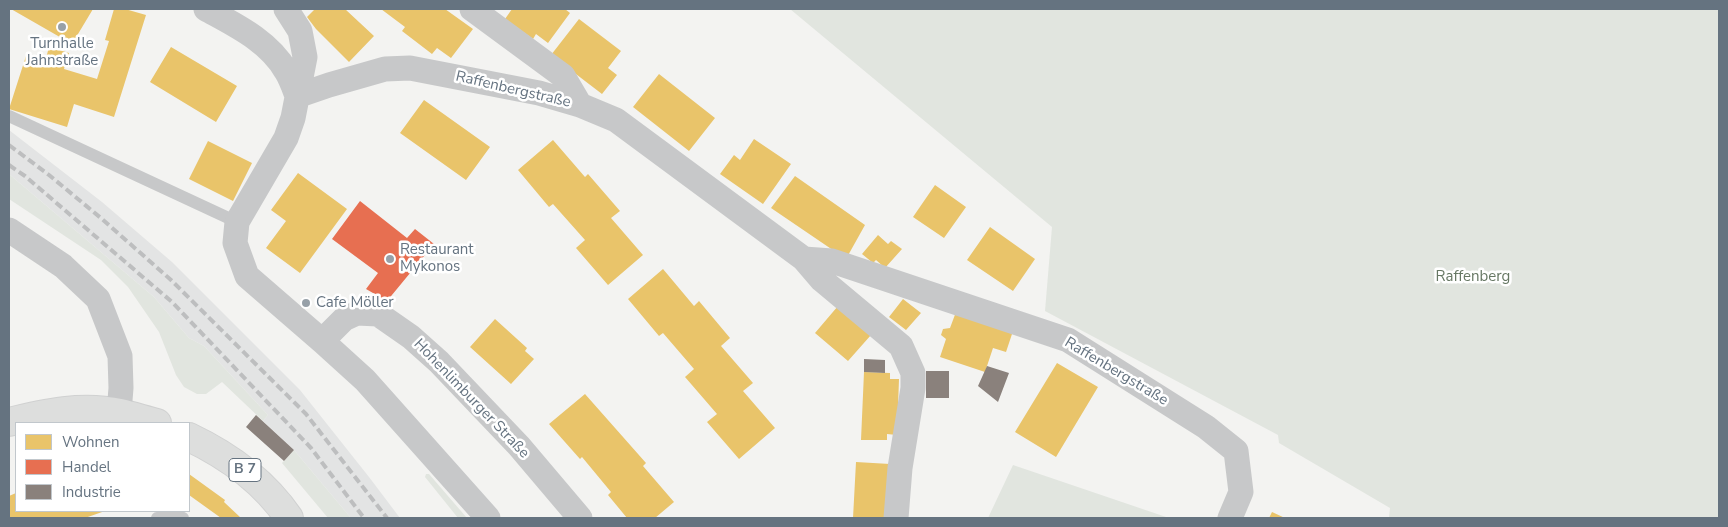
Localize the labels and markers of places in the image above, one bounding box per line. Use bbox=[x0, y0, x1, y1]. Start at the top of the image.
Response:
marker: Turnhalle Jahnstraße bbox=[56, 21, 68, 33]
place label: Turnhalle Jahnstraße bbox=[26, 35, 98, 70]
place label: Restaurant Mykonos bbox=[400, 241, 474, 276]
marker: Restaurant Mykonos bbox=[384, 253, 396, 265]
place label: Cafe Möller bbox=[316, 294, 394, 312]
marker: Cafe Möller bbox=[300, 297, 312, 309]

